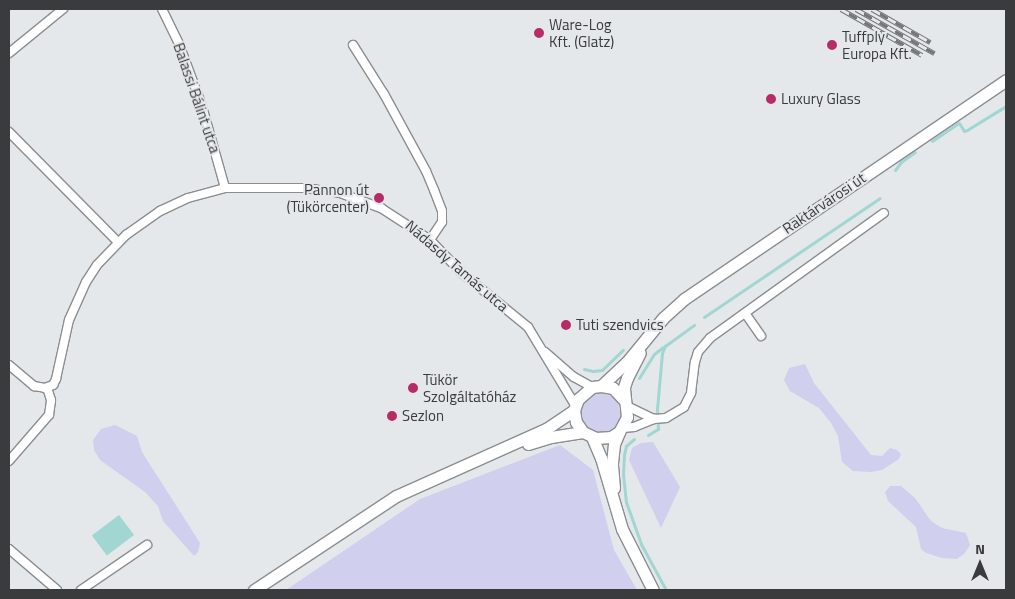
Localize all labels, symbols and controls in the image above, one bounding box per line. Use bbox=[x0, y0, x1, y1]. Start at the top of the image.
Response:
place label: Ware-Log Kft. (Glatz) bbox=[549, 15, 614, 50]
marker: Ware-Log Kft. (Glatz) bbox=[533, 27, 545, 39]
place label: Tuffply Europa Kft. bbox=[842, 27, 912, 62]
marker: Tuffply Europa Kft. bbox=[826, 39, 838, 51]
street label: Balassi Bálint utca bbox=[170, 40, 224, 156]
place label: Luxury Glass bbox=[781, 90, 861, 108]
marker: Luxury Glass bbox=[765, 93, 777, 105]
street label: Raktárvárosi út bbox=[779, 169, 869, 237]
place label: Pannon út (Tükörcenter) bbox=[287, 180, 369, 215]
marker: Pannon út (Tükörcenter) bbox=[373, 192, 385, 204]
street label: Nádasdy Tamás utca bbox=[402, 216, 512, 316]
place label: Tuti szendvics bbox=[576, 316, 664, 334]
marker: Tuti szendvics bbox=[560, 319, 572, 331]
place label: Tükör Szolgáltatóház bbox=[423, 370, 516, 405]
marker: Tükör Szolgáltatóház bbox=[407, 382, 419, 394]
place label: Sezlon bbox=[402, 407, 444, 425]
marker: Sezlon bbox=[386, 410, 398, 422]
text: N bbox=[975, 538, 985, 559]
north arrow bbox=[955, 539, 1005, 589]

